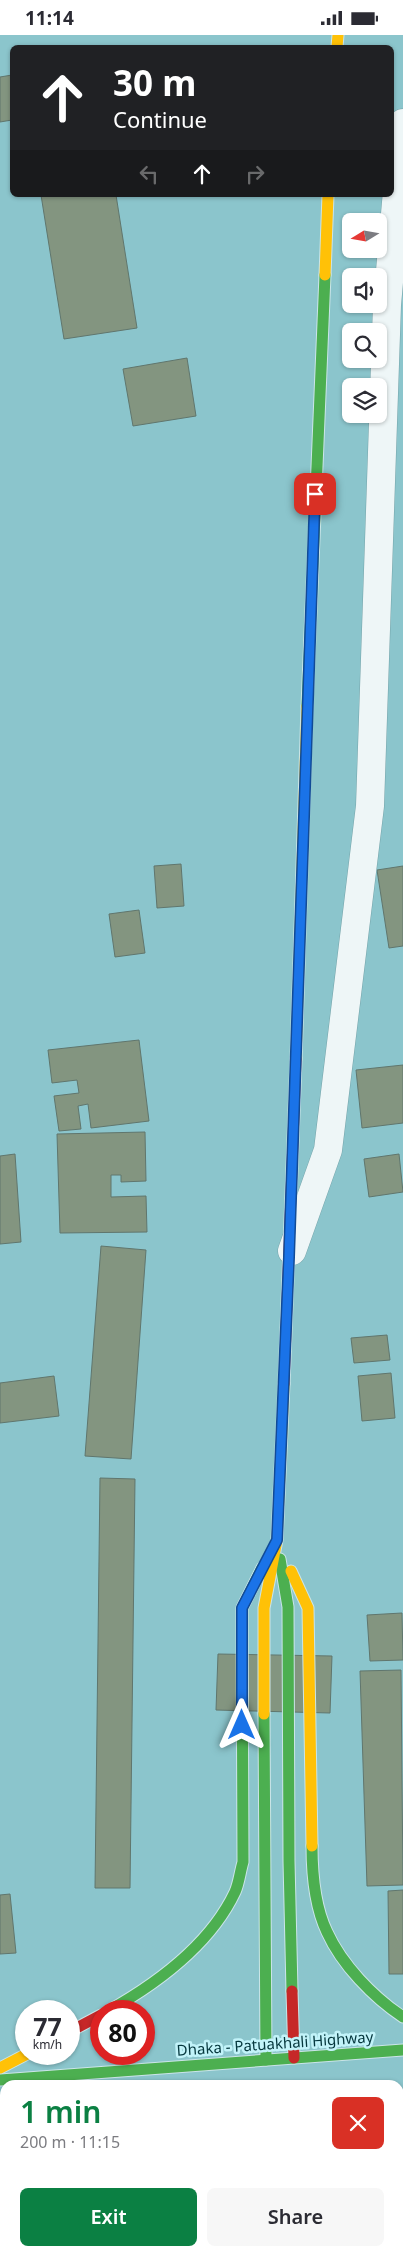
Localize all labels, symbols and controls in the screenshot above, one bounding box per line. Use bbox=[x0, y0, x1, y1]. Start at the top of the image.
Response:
text: 11:14 bbox=[25, 5, 74, 31]
text: 30 m bbox=[113, 59, 196, 106]
icon: ahead bbox=[30, 65, 95, 130]
text: Continue bbox=[113, 104, 207, 134]
icon: left bbox=[135, 160, 163, 188]
icon: ahead bbox=[188, 160, 216, 188]
icon: right bbox=[241, 160, 269, 188]
north arrow bbox=[342, 213, 388, 257]
map controls bbox=[342, 213, 387, 423]
button: sound bbox=[342, 268, 387, 313]
button: search bbox=[342, 323, 387, 368]
button: layers bbox=[342, 378, 387, 423]
pin bbox=[294, 473, 336, 515]
icon: arrive bbox=[301, 480, 329, 508]
position arrow bbox=[215, 1698, 267, 1750]
speed limit sign: 80 bbox=[90, 2000, 155, 2065]
text: 77 bbox=[33, 2009, 62, 2043]
street label: Dhaka - Patuakhali Highway bbox=[176, 2026, 374, 2060]
text: km/h bbox=[33, 2036, 62, 2053]
text: 1 min bbox=[20, 2091, 101, 2132]
button: close bbox=[332, 2097, 384, 2149]
text: 200 m · 11:15 bbox=[20, 2131, 120, 2153]
button: Exit bbox=[20, 2188, 197, 2246]
button: Share bbox=[207, 2188, 384, 2246]

